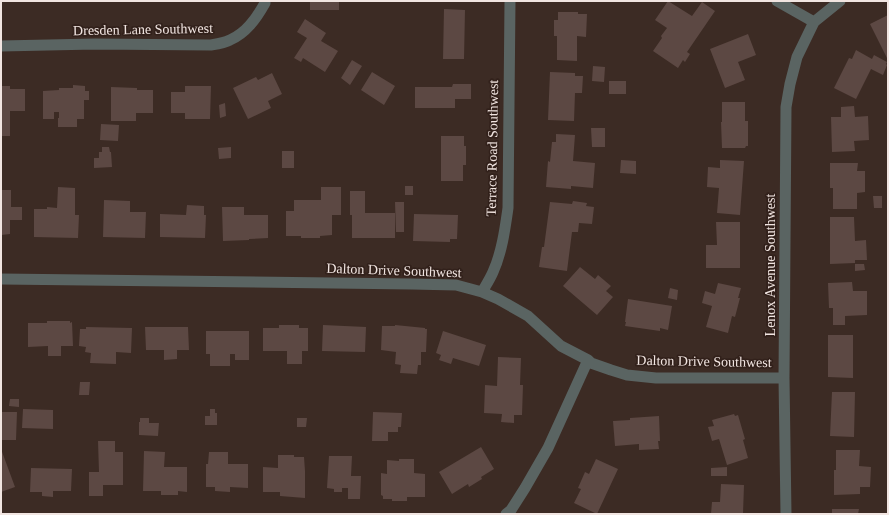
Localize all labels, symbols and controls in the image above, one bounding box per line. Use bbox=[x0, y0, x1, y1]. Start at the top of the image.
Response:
street label: Dresden Lane Southwest bbox=[73, 21, 213, 38]
street label: Terrace Road Southwest bbox=[484, 79, 501, 216]
street label: Lenox Avenue Southwest bbox=[763, 193, 778, 336]
street label: Dalton Drive Southwest bbox=[326, 261, 462, 280]
street label: Dalton Drive Southwest bbox=[636, 353, 772, 370]

